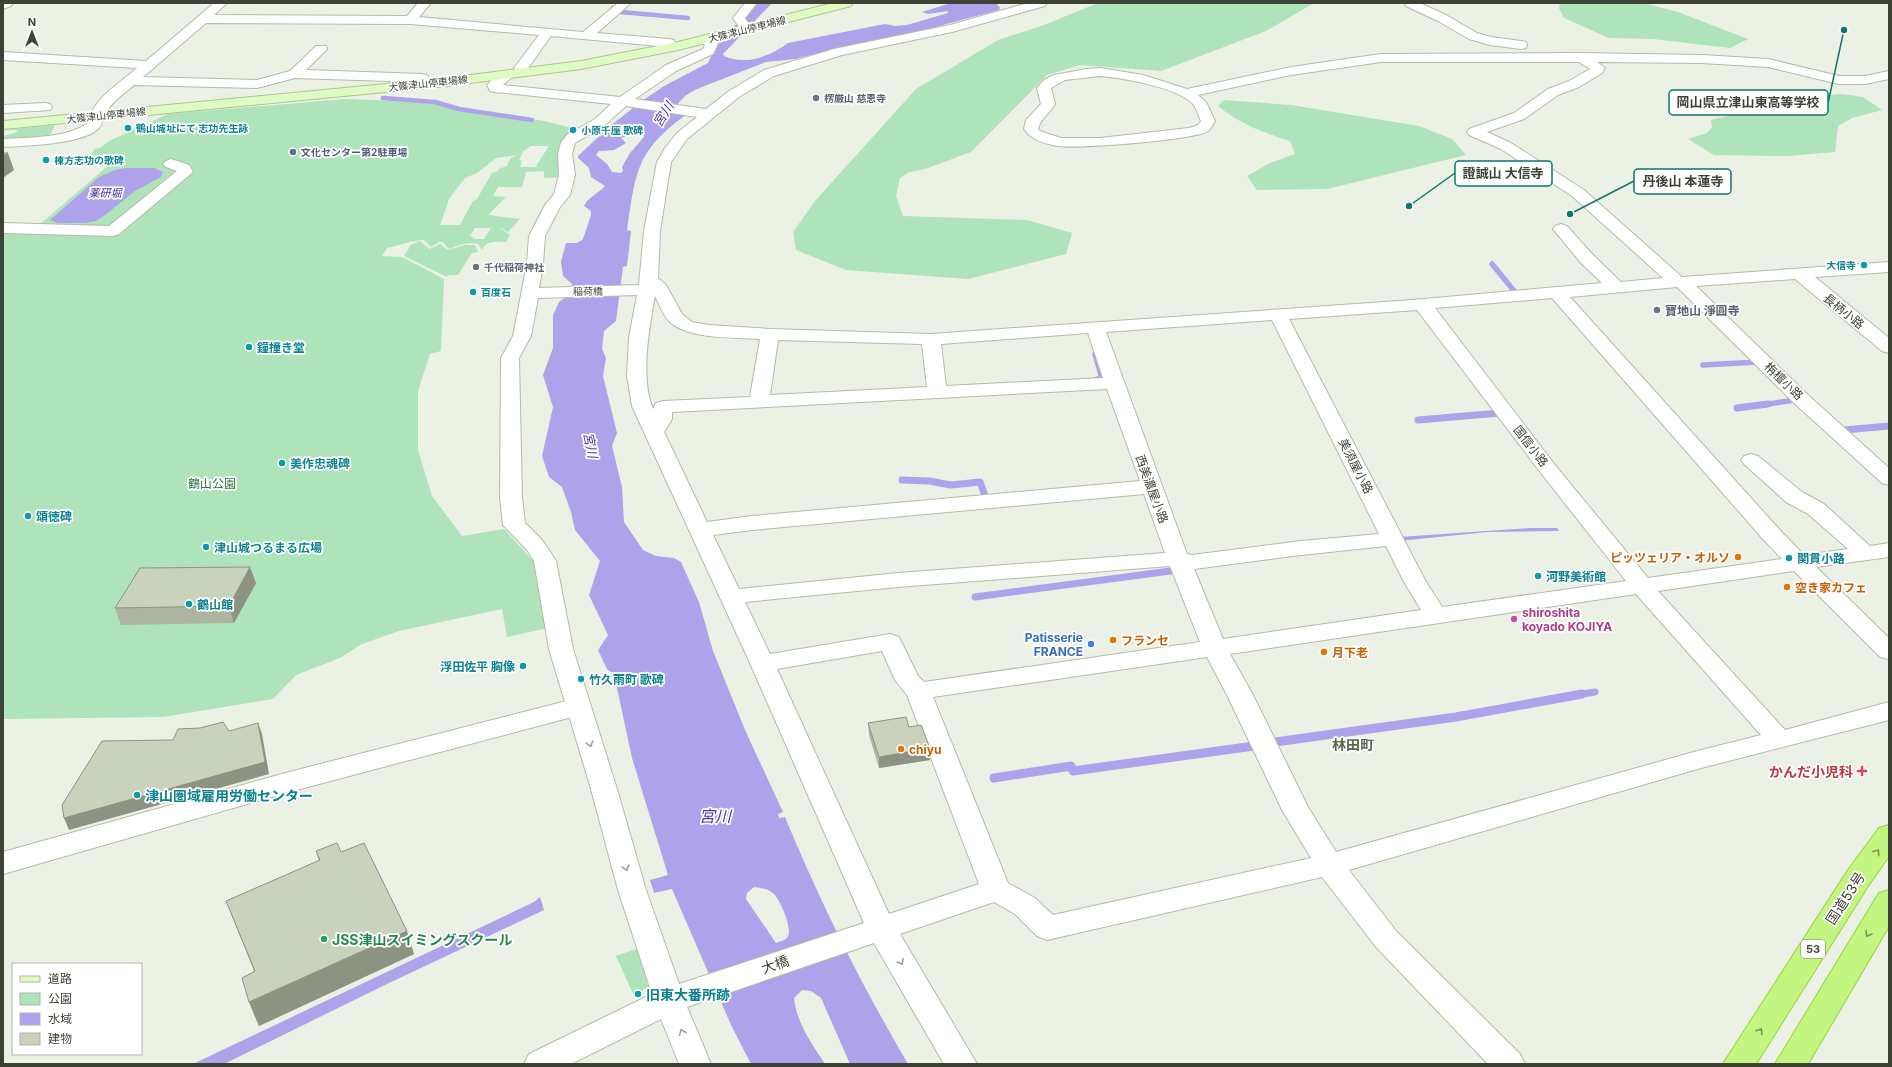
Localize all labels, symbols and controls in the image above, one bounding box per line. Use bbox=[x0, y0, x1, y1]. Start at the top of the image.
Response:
north arrow bbox=[12, 12, 52, 52]
street label: 大篠津山停車場線 bbox=[707, 14, 787, 44]
text: N bbox=[28, 15, 36, 29]
street label: 大篠津山停車場線 bbox=[388, 73, 468, 93]
callout: 岡山県立津山東高等学校 bbox=[1669, 90, 1828, 115]
place label: 楞厳山 慈恩寺 bbox=[824, 92, 886, 104]
marker: 楞厳山 慈恩寺 bbox=[811, 93, 821, 103]
text: 岡山県立津山東高等学校 bbox=[1676, 94, 1820, 110]
water label: 宮川 bbox=[649, 97, 678, 129]
street label: 大篠津山停車場線 bbox=[66, 105, 146, 125]
place label: 鶴山城址にて 志功先生詠 bbox=[135, 122, 248, 134]
marker: 鶴山城址にて 志功先生詠 bbox=[123, 123, 133, 133]
place label: 小原千座 歌碑 bbox=[581, 124, 643, 136]
marker: 小原千座 歌碑 bbox=[568, 125, 578, 135]
place label: 文化センター第2駐車場 bbox=[301, 146, 407, 158]
marker: 文化センター第2駐車場 bbox=[288, 147, 298, 157]
place label: 棟方志功の歌碑 bbox=[54, 154, 124, 166]
marker: 棟方志功の歌碑 bbox=[41, 155, 51, 165]
callout: 證誠山 大信寺 bbox=[1455, 161, 1552, 186]
text: 證誠山 大信寺 bbox=[1462, 165, 1544, 181]
callout: 丹後山 本蓮寺 bbox=[1634, 169, 1731, 194]
text: 丹後山 本蓮寺 bbox=[1642, 173, 1724, 189]
water label: 薬研堀 bbox=[89, 186, 123, 200]
place label: 大信寺 bbox=[1826, 259, 1856, 271]
marker: 大信寺 bbox=[1859, 260, 1869, 270]
place label: 千代稲荷神社 bbox=[484, 261, 545, 273]
marker: 千代稲荷神社 bbox=[471, 262, 481, 272]
street label: 稲荷橋 bbox=[573, 285, 603, 297]
place label: 百度石 bbox=[481, 286, 511, 298]
marker: 百度石 bbox=[468, 287, 478, 297]
street label: 長柄小路 bbox=[1821, 290, 1867, 332]
place label: 寶地山 淨圓寺 bbox=[1665, 303, 1740, 318]
marker: 寶地山 淨圓寺 bbox=[1652, 305, 1662, 315]
place label: 鐘撞き堂 bbox=[256, 340, 305, 355]
marker: 鐘撞き堂 bbox=[244, 342, 254, 352]
street label: 栴檀小路 bbox=[1762, 359, 1806, 403]
street label: 国信小路 bbox=[1510, 422, 1552, 470]
water label: 宮川 bbox=[581, 431, 602, 461]
street label: 美須屋小路 bbox=[1336, 436, 1376, 496]
street label: 西美濃屋小路 bbox=[1133, 453, 1171, 525]
place label: 美作忠魂碑 bbox=[290, 456, 350, 471]
marker: 美作忠魂碑 bbox=[277, 458, 287, 468]
park label: 鶴山公園 bbox=[188, 476, 236, 491]
place label: 頌徳碑 bbox=[36, 509, 72, 524]
marker: 頌徳碑 bbox=[23, 511, 33, 521]
place label: 津山城つるまる広場 bbox=[214, 540, 322, 555]
marker: 津山城つるまる広場 bbox=[201, 542, 211, 552]
place label: ピッツェリア・オルソ bbox=[1610, 550, 1730, 565]
place label: 関貫小路 bbox=[1797, 551, 1845, 566]
marker: ピッツェリア・オルソ bbox=[1733, 552, 1743, 562]
marker: 関貫小路 bbox=[1784, 553, 1794, 563]
place label: 河野美術館 bbox=[1546, 569, 1606, 584]
marker: 河野美術館 bbox=[1533, 571, 1543, 581]
place label: 空き家カフェ bbox=[1795, 580, 1867, 595]
marker: 空き家カフェ bbox=[1782, 582, 1792, 592]
place label: 鶴山館 bbox=[197, 597, 233, 612]
marker: 鶴山館 bbox=[184, 599, 194, 609]
place label: shiroshita koyado KOJIYA bbox=[1522, 605, 1612, 634]
marker: shiroshita koyado KOJIYA bbox=[1509, 614, 1519, 624]
place label: Patisserie FRANCE bbox=[1025, 630, 1083, 659]
place label: フランセ bbox=[1121, 633, 1169, 648]
marker: フランセ bbox=[1108, 635, 1118, 645]
marker: Patisserie FRANCE bbox=[1086, 639, 1096, 649]
place label: 月下老 bbox=[1332, 645, 1368, 660]
marker: 月下老 bbox=[1319, 647, 1329, 657]
place label: 浮田佐平 胸像 bbox=[440, 659, 515, 674]
marker: 浮田佐平 胸像 bbox=[518, 661, 528, 671]
place label: 竹久雨町 歌碑 bbox=[589, 672, 664, 687]
marker: 竹久雨町 歌碑 bbox=[576, 674, 586, 684]
district label: 林田町 bbox=[1332, 736, 1374, 753]
one-way arrow bbox=[585, 740, 593, 747]
place label: chiyu bbox=[909, 742, 941, 757]
marker: chiyu bbox=[896, 744, 906, 754]
place label: かんだ小児科 bbox=[1769, 763, 1853, 780]
marker: かんだ小児科 bbox=[1856, 765, 1868, 777]
place label: 津山圏域雇用労働センター bbox=[145, 787, 313, 804]
marker: 津山圏域雇用労働センター bbox=[132, 790, 142, 800]
water label: 宮川 bbox=[699, 806, 733, 826]
one-way arrow bbox=[1872, 849, 1880, 856]
one-way arrow bbox=[621, 865, 630, 872]
street label: 国道53号 bbox=[1822, 869, 1868, 927]
one-way arrow bbox=[1866, 930, 1873, 937]
place label: JSS津山スイミングスクール bbox=[332, 931, 513, 948]
marker: JSS津山スイミングスクール bbox=[319, 934, 329, 944]
road number: 53 bbox=[1801, 940, 1825, 958]
street label: 大橋 bbox=[759, 951, 791, 977]
one-way arrow bbox=[896, 958, 903, 965]
legend bbox=[12, 963, 142, 1055]
text: 道路 bbox=[48, 971, 72, 986]
place label: 旧東大番所跡 bbox=[646, 986, 730, 1003]
marker: 旧東大番所跡 bbox=[633, 989, 643, 999]
text: 公園 bbox=[48, 991, 72, 1006]
text: 水域 bbox=[48, 1011, 72, 1026]
one-way arrow bbox=[1755, 1028, 1763, 1035]
one-way arrow bbox=[678, 1029, 686, 1036]
text: 建物 bbox=[48, 1031, 72, 1046]

